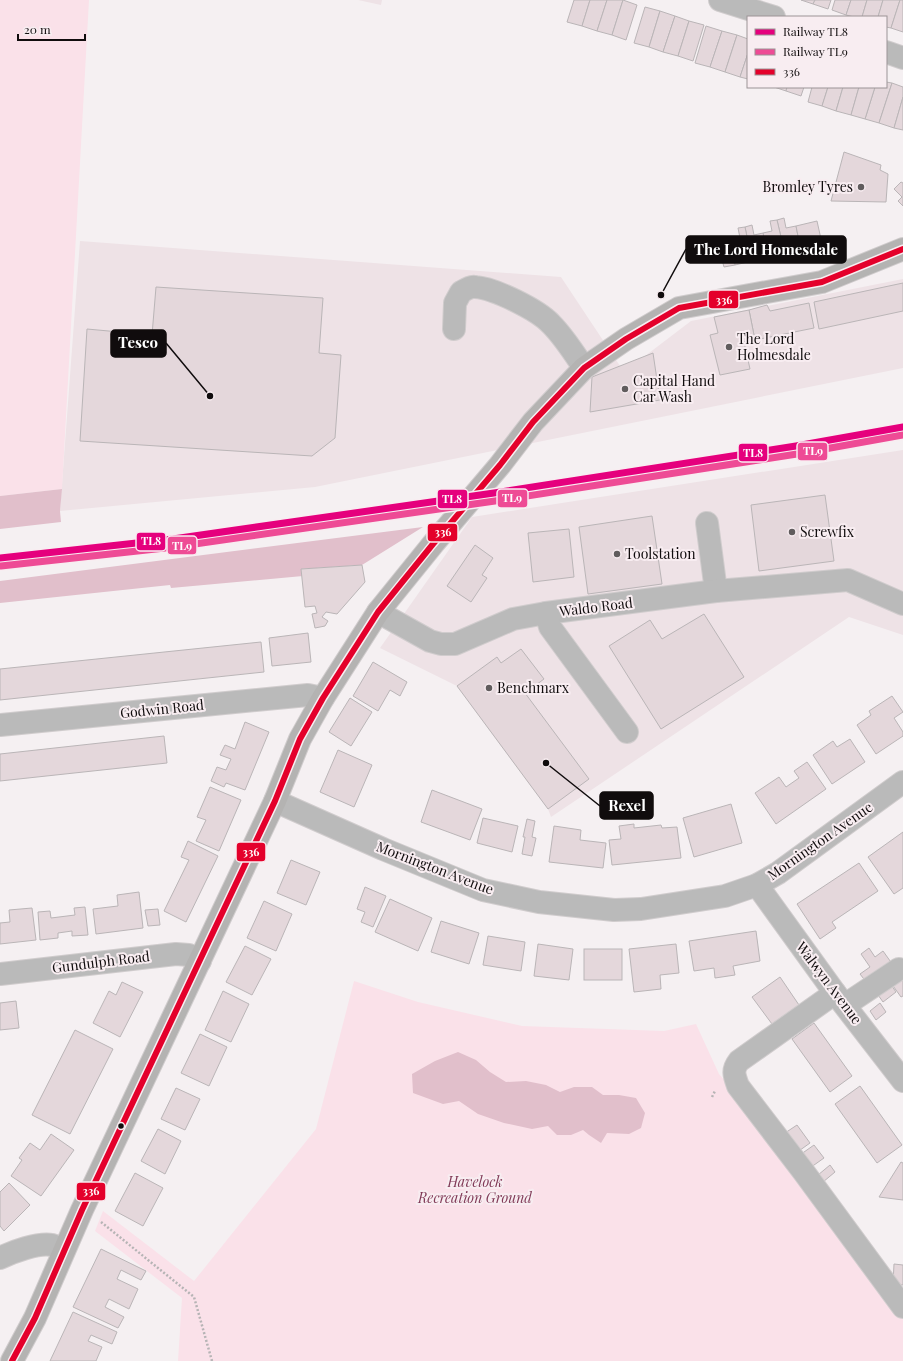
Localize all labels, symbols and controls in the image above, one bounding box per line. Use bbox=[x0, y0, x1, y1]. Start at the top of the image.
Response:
scale bar bbox=[18, 16, 85, 42]
legend bbox=[747, 16, 887, 88]
text: 20 m bbox=[24, 21, 51, 37]
text: Railway TL8 bbox=[783, 23, 848, 39]
text: Railway TL9 bbox=[783, 43, 848, 59]
text: 336 bbox=[783, 63, 800, 79]
place label: Bromley Tyres bbox=[763, 177, 853, 196]
marker: Bromley Tyres bbox=[856, 182, 866, 192]
callout: The Lord Homesdale bbox=[686, 236, 846, 263]
text: The Lord Homesdale bbox=[694, 239, 838, 259]
line badge: 336 bbox=[708, 290, 739, 309]
text: 336 bbox=[716, 292, 732, 307]
place label: The Lord Holmesdale bbox=[737, 329, 811, 364]
callout: Tesco bbox=[111, 330, 166, 357]
text: Tesco bbox=[118, 332, 158, 352]
marker: The Lord Holmesdale bbox=[724, 342, 734, 352]
place label: Capital Hand Car Wash bbox=[633, 371, 715, 406]
marker: Capital Hand Car Wash bbox=[620, 384, 630, 394]
line badge: TL9 bbox=[797, 442, 828, 461]
line badge: TL8 bbox=[738, 443, 768, 462]
text: TL9 bbox=[803, 443, 823, 458]
text: TL8 bbox=[743, 445, 763, 460]
line badge: TL8 bbox=[437, 489, 468, 509]
line badge: TL9 bbox=[497, 489, 528, 508]
text: TL9 bbox=[502, 490, 522, 505]
text: TL8 bbox=[442, 491, 462, 506]
place label: Screwfix bbox=[800, 522, 855, 541]
line badge: 336 bbox=[427, 523, 458, 542]
text: 336 bbox=[435, 524, 451, 539]
marker: Screwfix bbox=[787, 527, 797, 537]
line badge: TL8 bbox=[136, 532, 166, 551]
text: TL8 bbox=[141, 533, 161, 548]
line badge: TL9 bbox=[167, 536, 197, 555]
text: TL9 bbox=[172, 538, 192, 553]
place label: Toolstation bbox=[625, 544, 696, 563]
marker: Toolstation bbox=[612, 549, 622, 559]
street label: Waldo Road bbox=[557, 593, 634, 621]
place label: Benchmarx bbox=[497, 678, 570, 697]
marker: Benchmarx bbox=[484, 683, 494, 693]
street label: Godwin Road bbox=[119, 695, 205, 722]
callout: Rexel bbox=[600, 792, 653, 819]
text: Rexel bbox=[608, 795, 646, 815]
street label: Mornington Avenue bbox=[763, 797, 876, 884]
street label: Mornington Avenue bbox=[374, 836, 497, 899]
line badge: 336 bbox=[236, 842, 266, 862]
text: 336 bbox=[243, 844, 259, 859]
street label: Walwyn Avenue bbox=[792, 937, 867, 1028]
street label: Gundulph Road bbox=[51, 946, 151, 977]
unlabelled marker bbox=[116, 1121, 126, 1131]
park label: Havelock Recreation Ground bbox=[417, 1172, 532, 1207]
line badge: 336 bbox=[76, 1182, 106, 1201]
text: 336 bbox=[83, 1183, 99, 1198]

